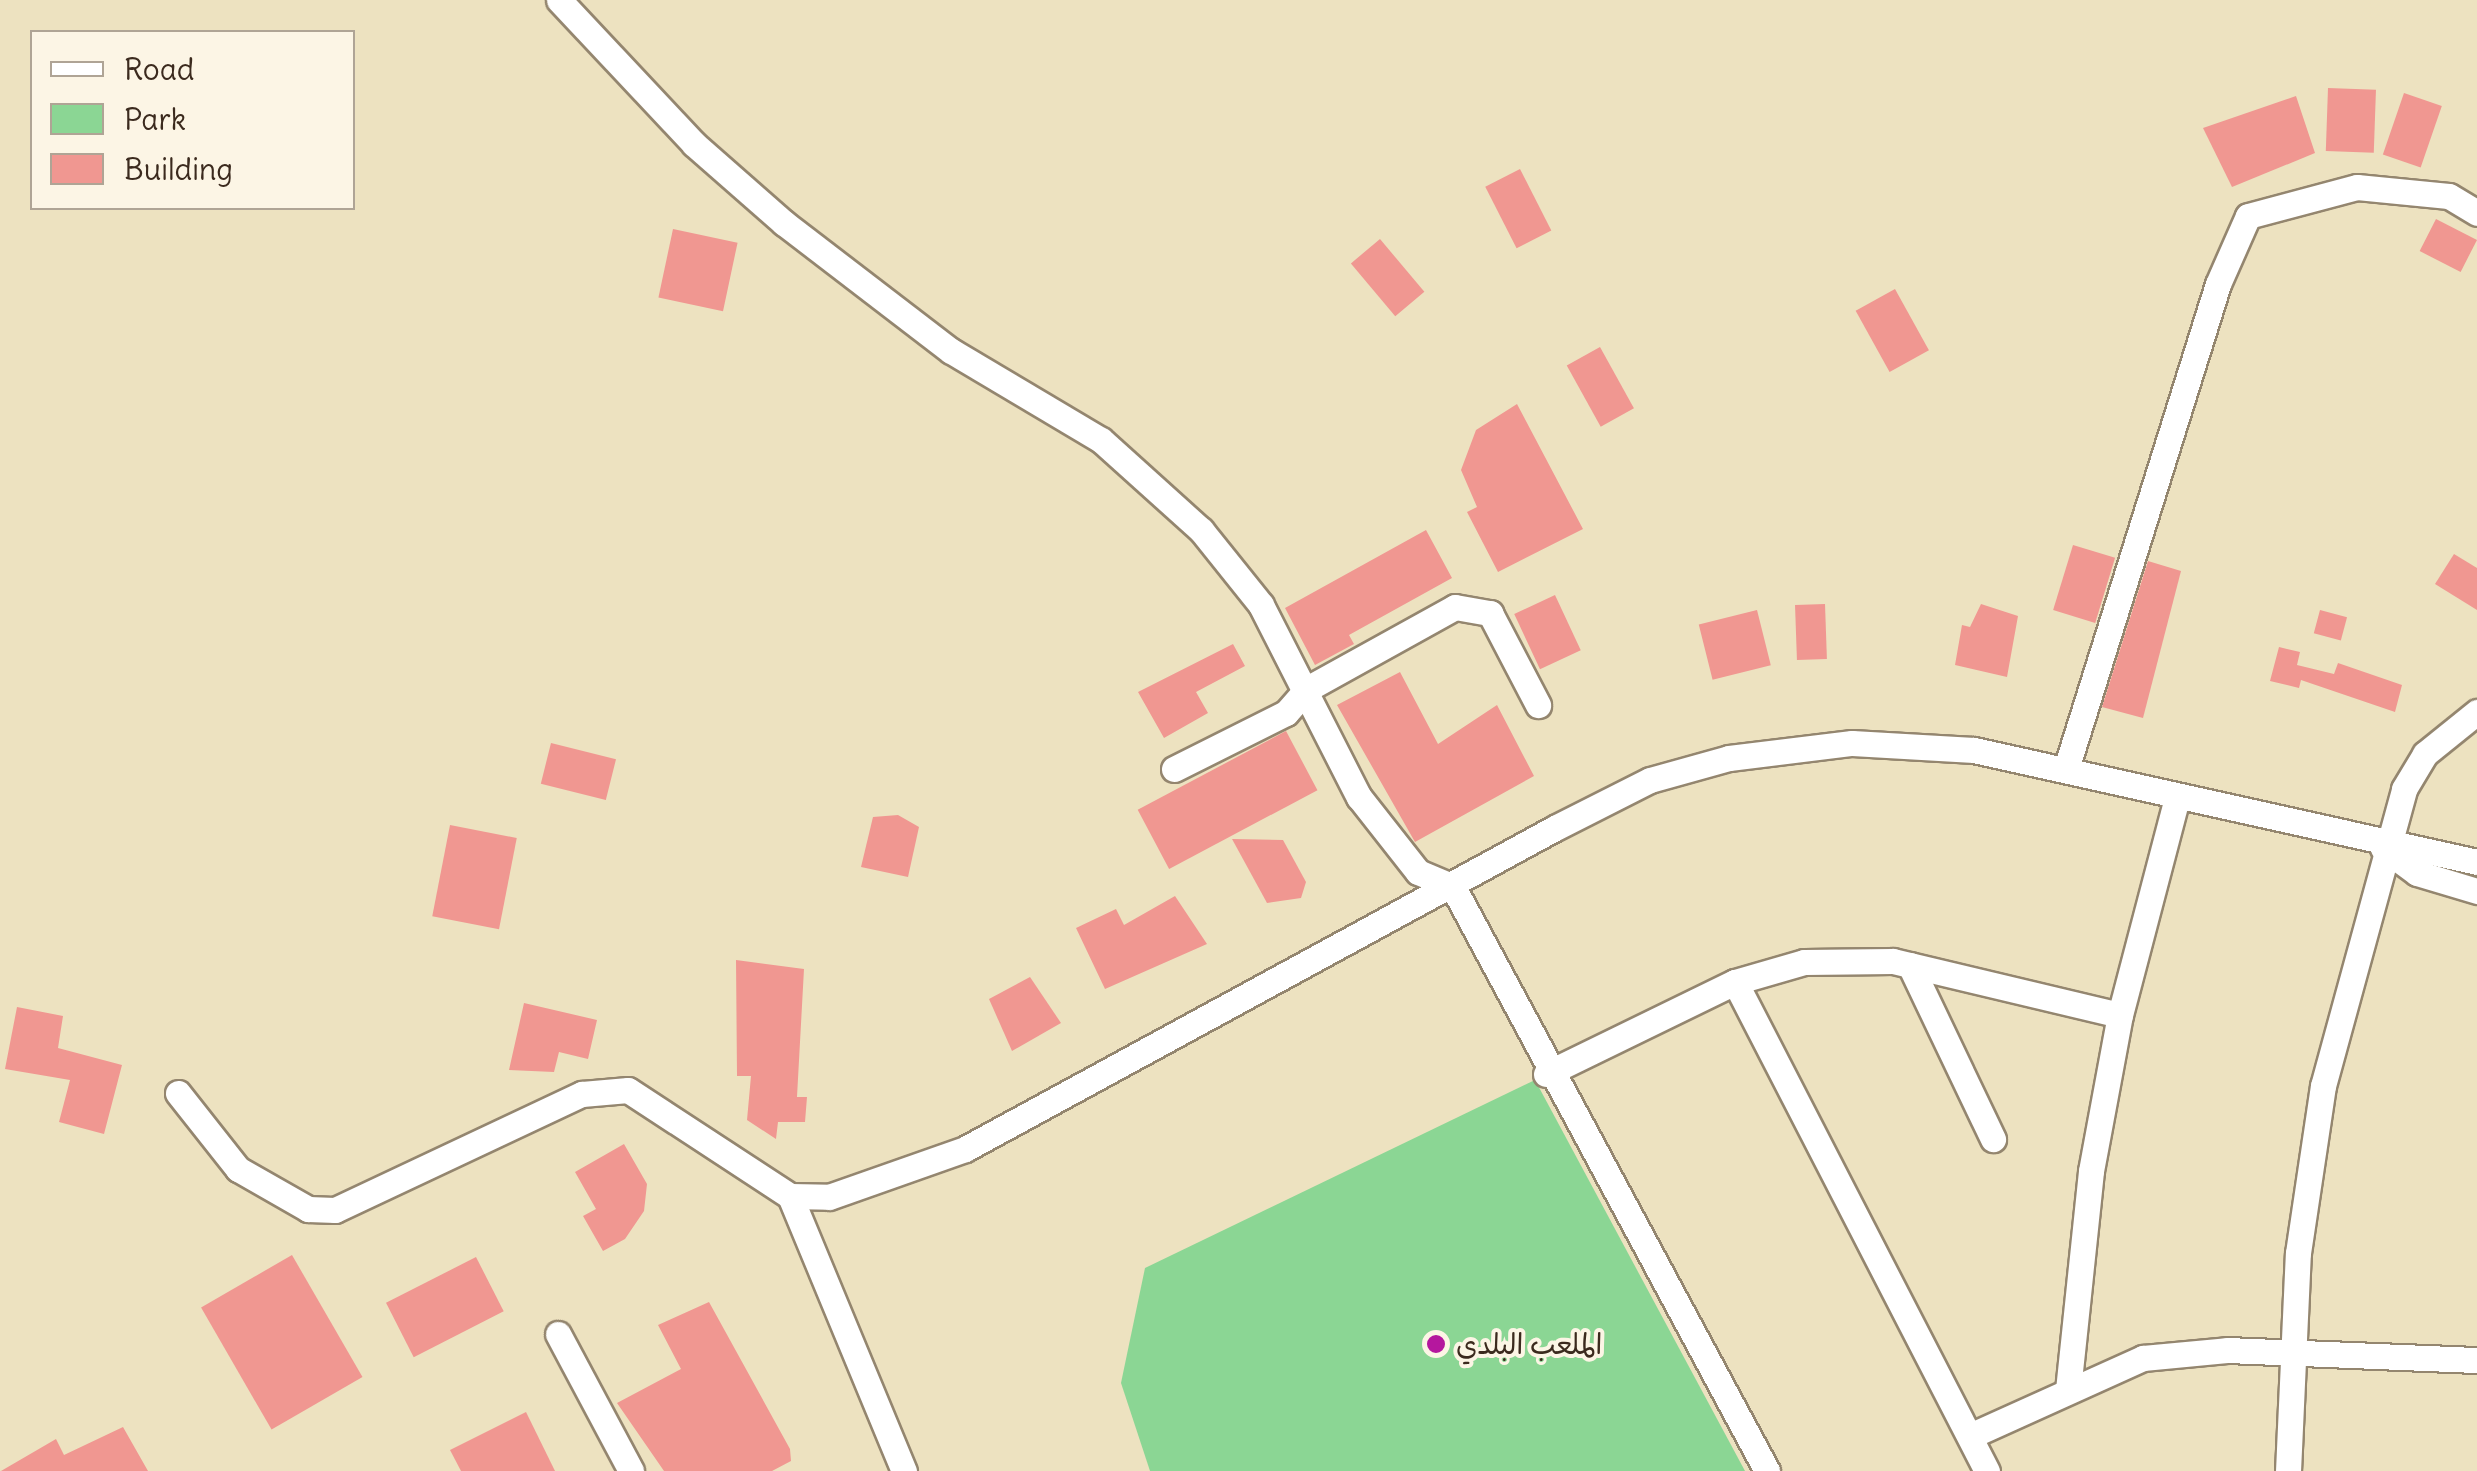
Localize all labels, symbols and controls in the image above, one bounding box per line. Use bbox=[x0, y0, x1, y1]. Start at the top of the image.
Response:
legend bbox=[30, 30, 355, 210]
text: Road bbox=[124, 50, 194, 88]
text: Park bbox=[124, 100, 186, 138]
text: Building bbox=[124, 150, 233, 188]
place label: الملعب البلدي bbox=[1456, 1327, 1602, 1361]
marker: الملعب البلدي bbox=[1425, 1333, 1447, 1355]

